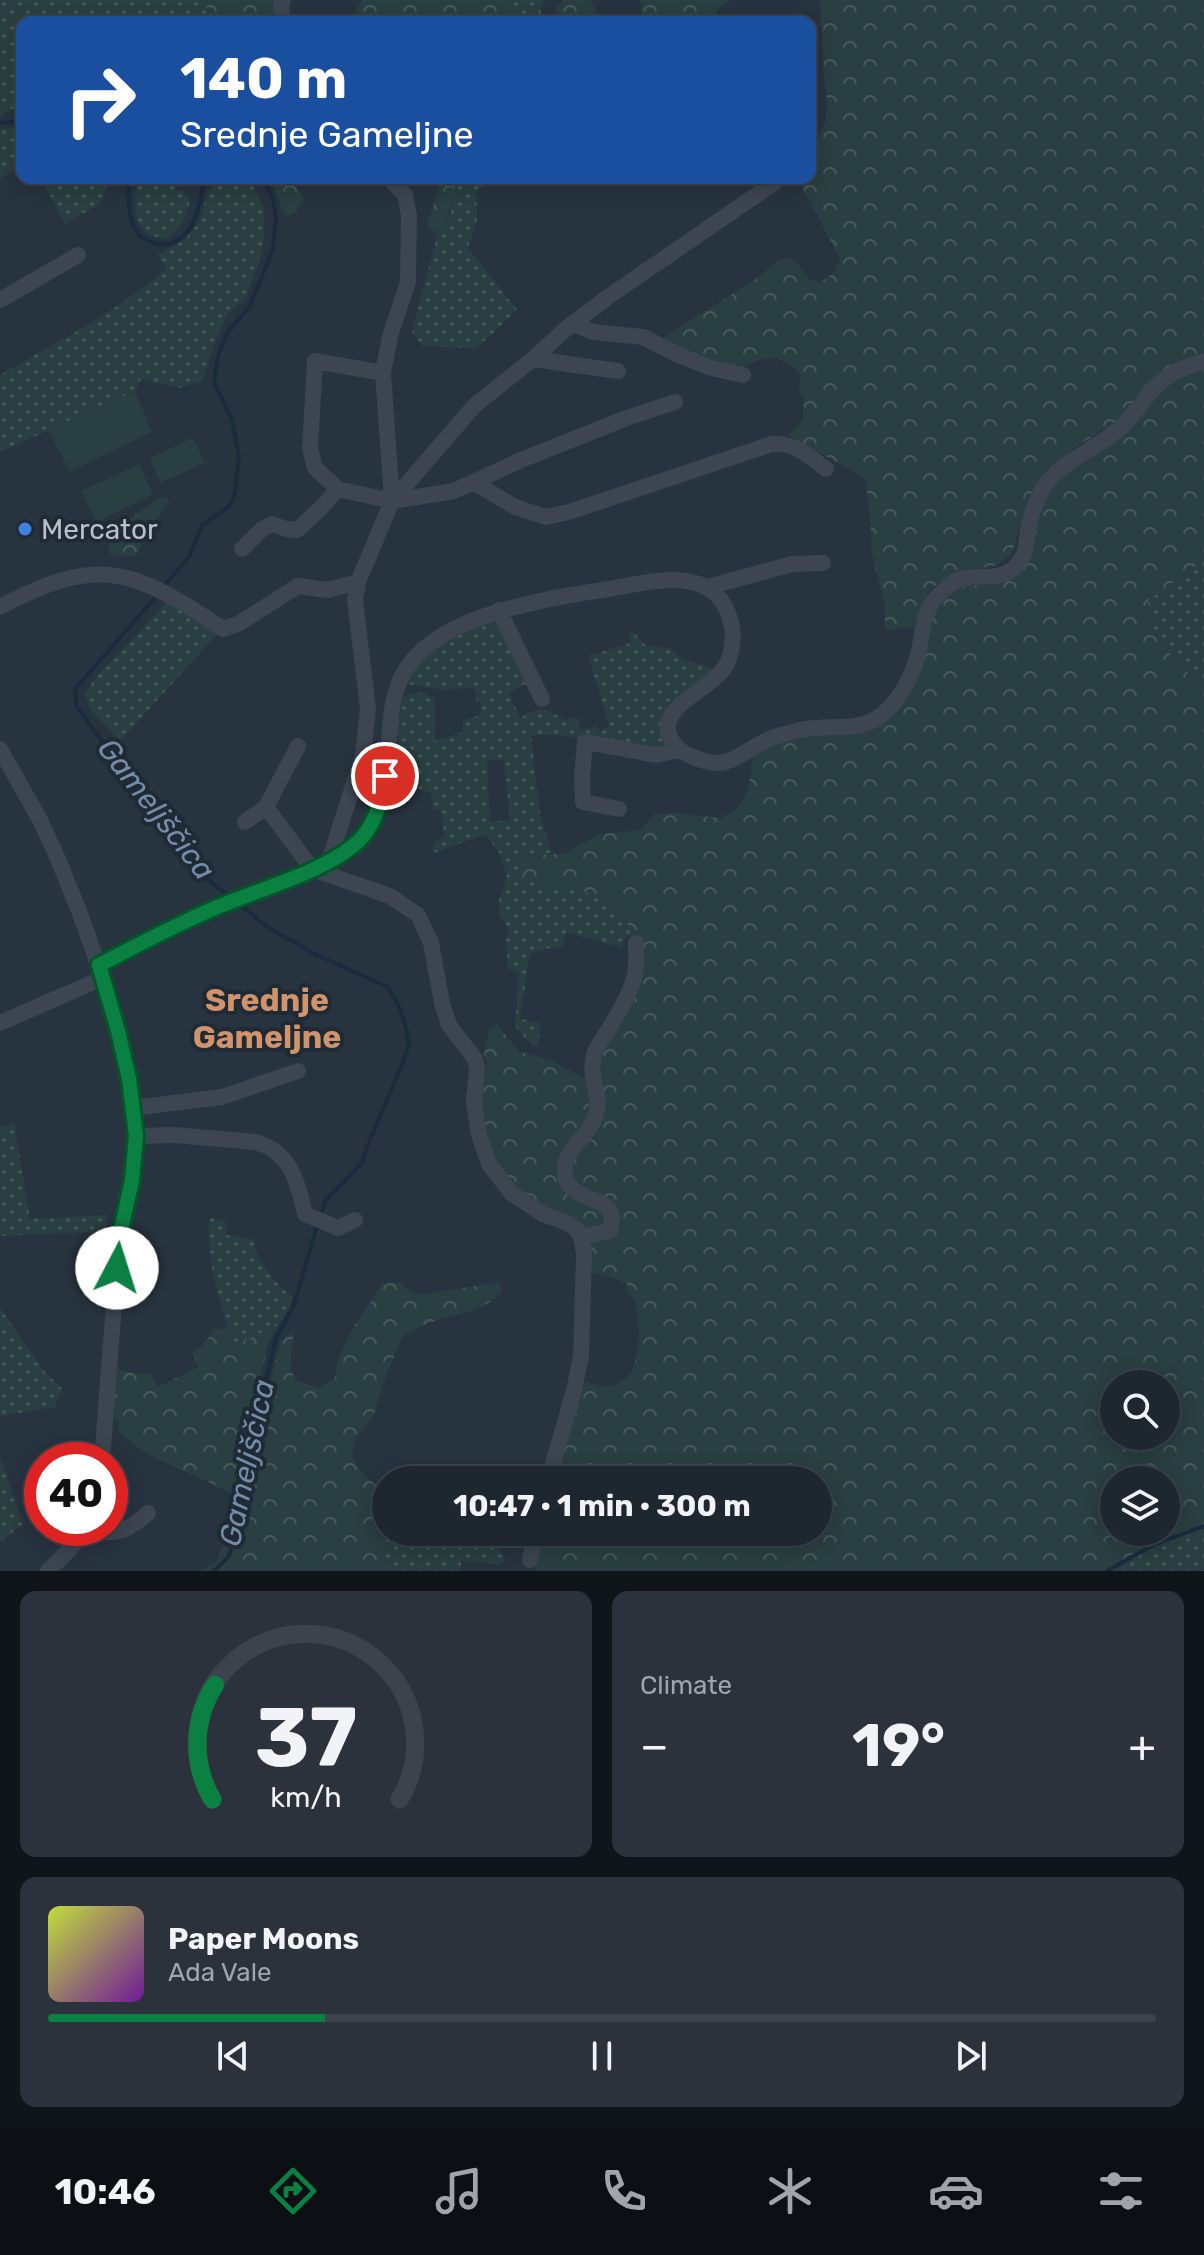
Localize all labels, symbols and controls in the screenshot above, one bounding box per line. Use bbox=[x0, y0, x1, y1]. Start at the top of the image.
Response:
text: 140 m bbox=[180, 46, 347, 112]
icon: right bbox=[48, 48, 152, 152]
text: Srednje Gameljne bbox=[180, 113, 474, 156]
place label: Mercator bbox=[41, 513, 158, 546]
marker: Mercator bbox=[16, 520, 34, 538]
water label: Gameljščica bbox=[90, 731, 222, 887]
pin bbox=[351, 742, 419, 810]
icon: arrive bbox=[363, 754, 407, 798]
district label: Srednje Gameljne bbox=[193, 981, 341, 1056]
position arrow bbox=[75, 1226, 159, 1310]
map controls bbox=[1100, 1370, 1180, 1546]
button: search bbox=[1100, 1370, 1180, 1450]
water label: Gameljščica bbox=[212, 1376, 282, 1550]
speed limit sign: 40 bbox=[24, 1442, 128, 1546]
button: layers bbox=[1100, 1466, 1180, 1546]
text: 10:47 · 1 min · 300 m bbox=[453, 1488, 751, 1524]
text: Climate bbox=[640, 1670, 732, 1701]
text: 37 bbox=[255, 1688, 357, 1787]
text: 19° bbox=[852, 1710, 945, 1781]
text: − bbox=[640, 1720, 669, 1772]
text: + bbox=[1129, 1720, 1156, 1772]
text: km/h bbox=[270, 1780, 342, 1814]
text: Paper Moons bbox=[168, 1921, 359, 1957]
text: Ada Vale bbox=[168, 1957, 272, 1988]
icon: previous bbox=[211, 2034, 255, 2078]
icon: pause bbox=[580, 2034, 624, 2078]
icon: next bbox=[949, 2034, 993, 2078]
icon: directions bbox=[265, 2163, 321, 2219]
icon: music bbox=[431, 2163, 487, 2219]
icon: phone bbox=[596, 2163, 652, 2219]
icon: climate bbox=[762, 2163, 818, 2219]
icon: car bbox=[928, 2163, 984, 2219]
icon: filters bbox=[1093, 2163, 1149, 2219]
text: 10:46 bbox=[55, 2170, 156, 2213]

